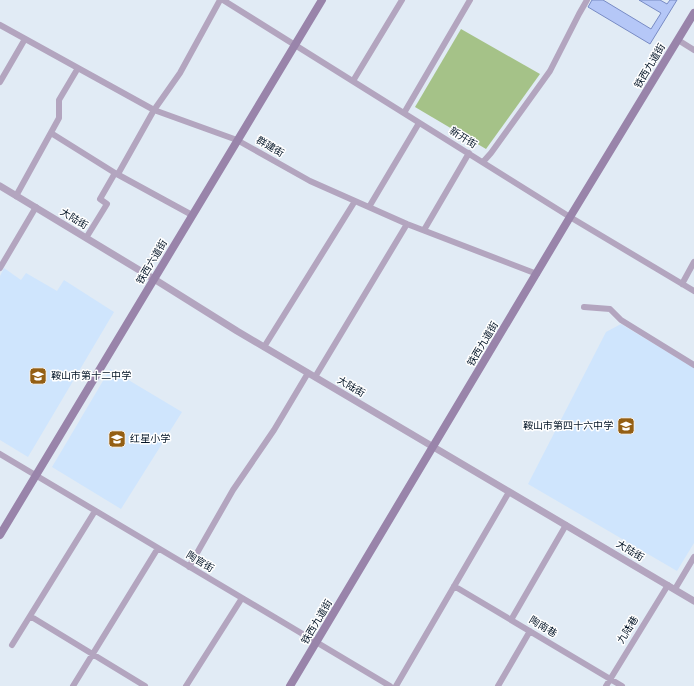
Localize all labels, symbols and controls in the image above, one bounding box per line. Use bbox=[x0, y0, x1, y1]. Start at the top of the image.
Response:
street label: 铁西九道街 bbox=[631, 41, 669, 91]
street label: 新开街 bbox=[447, 124, 479, 152]
street label: 群建街 bbox=[254, 133, 286, 161]
street label: 大陆街 bbox=[58, 205, 90, 233]
street label: 铁西六道街 bbox=[133, 237, 171, 287]
street label: 铁西九道街 bbox=[464, 319, 502, 369]
school or university icon: 鞍山市第十二中学 bbox=[28, 366, 48, 386]
place label: 鞍山市第十二中学 bbox=[51, 369, 131, 383]
street label: 大陆街 bbox=[335, 373, 367, 401]
school or university icon: 鞍山市第四十六中学 bbox=[616, 416, 636, 436]
place label: 鞍山市第四十六中学 bbox=[523, 419, 613, 433]
school or university icon: 红星小学 bbox=[107, 429, 127, 449]
place label: 红星小学 bbox=[130, 432, 170, 446]
street label: 大陆街 bbox=[614, 537, 646, 565]
street label: 陶官街 bbox=[184, 548, 216, 576]
street label: 铁西九道街 bbox=[298, 597, 336, 647]
street label: 陶南巷 bbox=[527, 613, 559, 641]
street label: 九陆巷 bbox=[614, 614, 642, 646]

